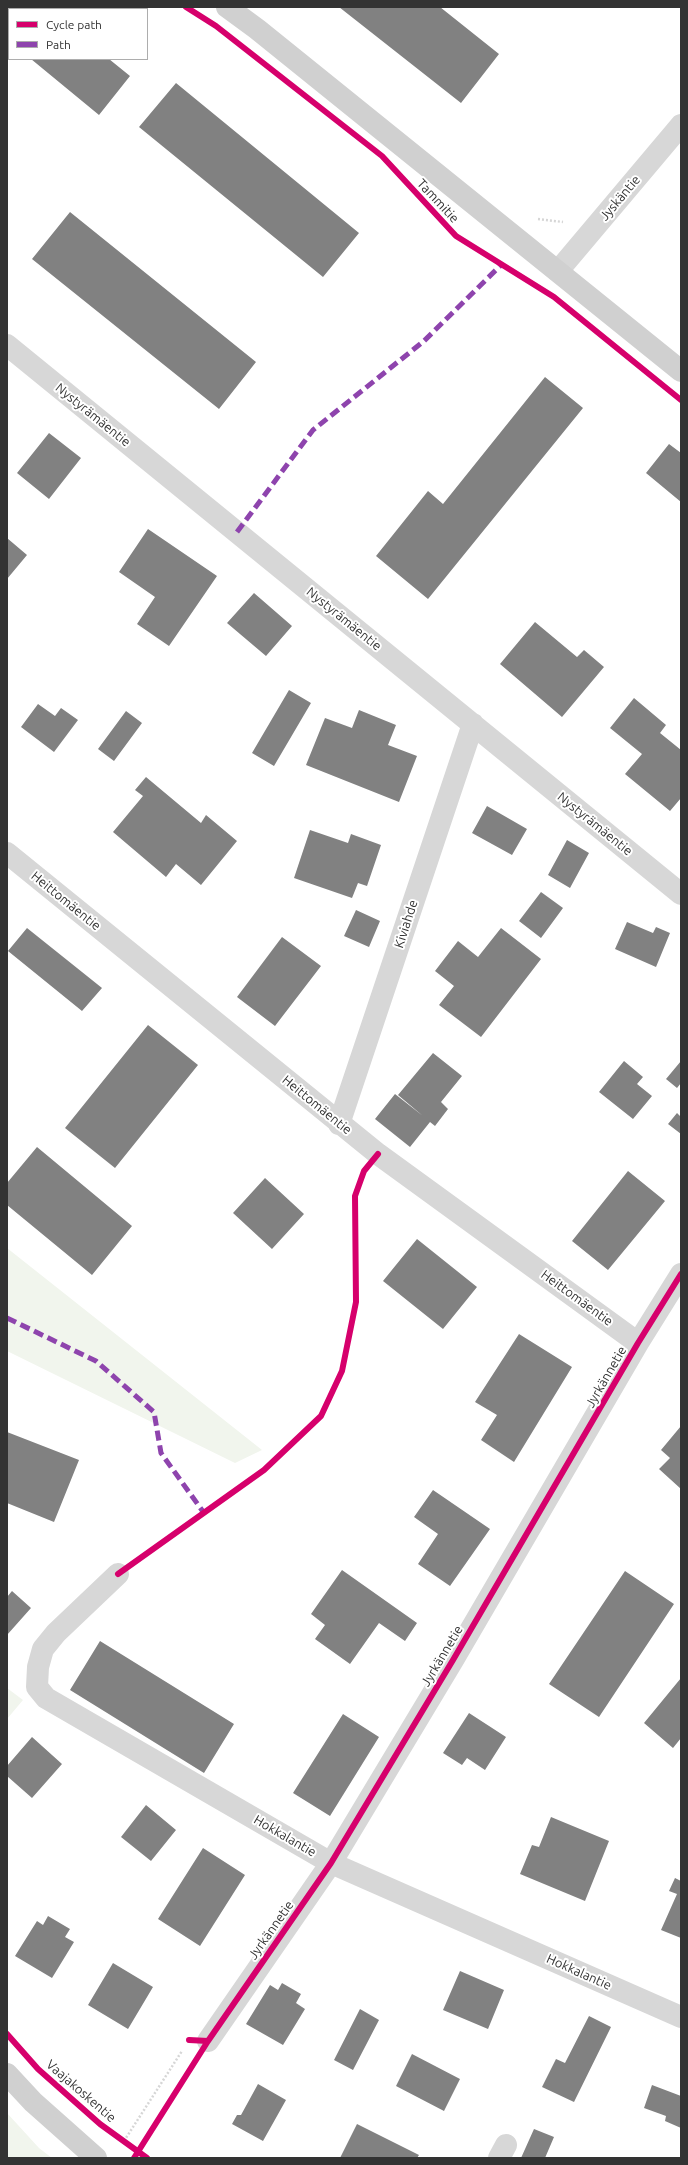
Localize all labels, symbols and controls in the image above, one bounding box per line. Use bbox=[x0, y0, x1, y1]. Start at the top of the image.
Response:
legend bbox=[8, 8, 148, 60]
text: Cycle path bbox=[46, 18, 102, 31]
text: Path bbox=[46, 38, 71, 51]
street label: Jyskäntie bbox=[597, 172, 643, 224]
street label: Tammitie bbox=[414, 176, 462, 226]
street label: Nystyrämäentie bbox=[52, 380, 134, 450]
street label: Nystyrämäentie bbox=[303, 584, 385, 654]
street label: Nystyrämäentie bbox=[554, 789, 636, 859]
street label: Heittomäentie bbox=[28, 868, 104, 934]
street label: Kiviahde bbox=[391, 898, 421, 950]
street label: Heittomäentie bbox=[279, 1072, 355, 1138]
street label: Heittomäentie bbox=[538, 1267, 616, 1329]
street label: Jyrkännetie bbox=[582, 1344, 630, 1410]
street label: Jyrkännetie bbox=[418, 1623, 466, 1689]
street label: Hokkalantie bbox=[251, 1812, 319, 1860]
street label: Jyrkännetie bbox=[245, 1898, 297, 1962]
street label: Hokkalantie bbox=[544, 1951, 614, 1993]
street label: Vaajakoskentie bbox=[43, 2057, 119, 2125]

